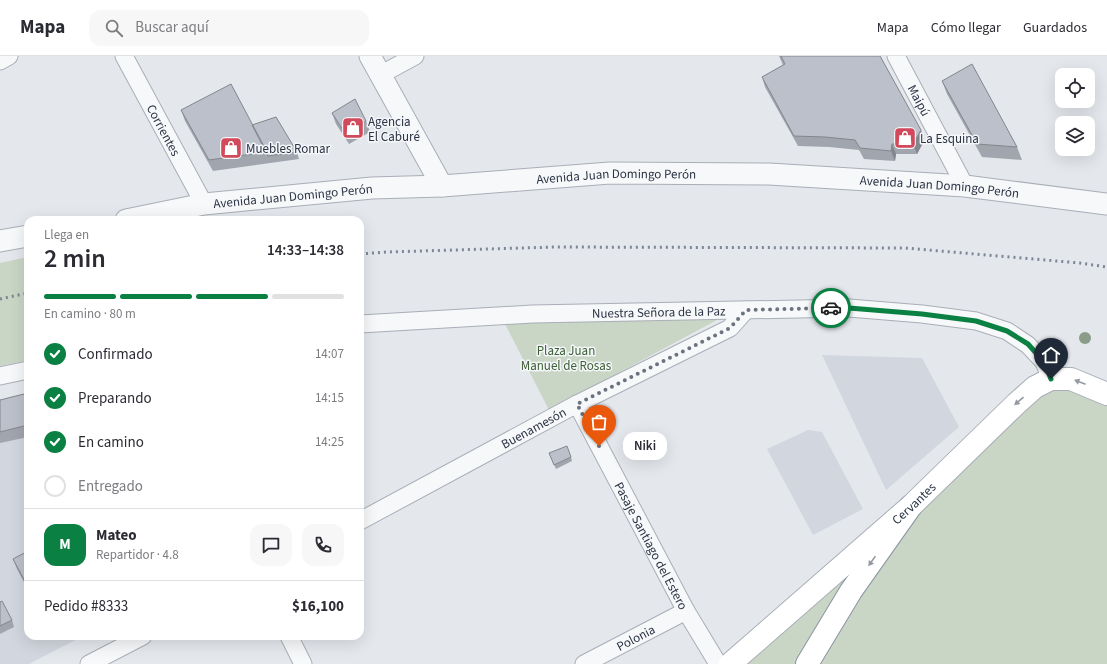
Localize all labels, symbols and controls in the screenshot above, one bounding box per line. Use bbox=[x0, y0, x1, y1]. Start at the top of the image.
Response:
search box bbox=[89, 10, 369, 46]
text: Mapa bbox=[20, 14, 65, 41]
icon: search bbox=[103, 17, 125, 39]
text: Buscar aquí bbox=[135, 17, 209, 38]
text: Mapa bbox=[877, 18, 909, 38]
text: Cómo llegar bbox=[931, 18, 1001, 38]
text: Guardados bbox=[1023, 18, 1087, 38]
map controls bbox=[1055, 68, 1095, 156]
button: locate bbox=[1055, 68, 1095, 108]
street label: Maipú bbox=[903, 82, 934, 120]
street label: Corrientes bbox=[142, 101, 185, 160]
place label: Agencia El Caburé bbox=[368, 113, 420, 146]
shop icon: Agencia El Caburé bbox=[340, 115, 366, 141]
button: layers bbox=[1055, 116, 1095, 156]
shop icon: La Esquina bbox=[892, 125, 918, 151]
place label: La Esquina bbox=[920, 130, 979, 148]
shop icon: Muebles Romar bbox=[218, 135, 244, 161]
place label: Muebles Romar bbox=[246, 140, 331, 158]
street label: Avenida Juan Domingo Perón bbox=[536, 165, 696, 189]
street label: Avenida Juan Domingo Perón bbox=[859, 172, 1020, 203]
street label: Avenida Juan Domingo Perón bbox=[213, 180, 374, 213]
text: Llega en bbox=[44, 226, 89, 244]
text: 2 min bbox=[44, 240, 106, 277]
text: 14:33–14:38 bbox=[267, 240, 344, 261]
courier bbox=[811, 288, 851, 328]
icon: car bbox=[820, 297, 842, 319]
street label: Nuestra Señora de la Paz bbox=[592, 302, 726, 323]
text: En camino · 80 m bbox=[44, 305, 136, 323]
pin bbox=[1034, 338, 1068, 379]
park label: Plaza Juan Manuel de Rosas bbox=[521, 342, 612, 375]
icon: check bbox=[44, 343, 66, 365]
text: Confirmado bbox=[78, 344, 153, 365]
icon: home bbox=[1040, 344, 1062, 366]
text: 14:07 bbox=[315, 345, 344, 363]
one-way arrow bbox=[1073, 379, 1085, 385]
icon: check bbox=[44, 387, 66, 409]
text: Preparando bbox=[78, 388, 152, 409]
text: 14:15 bbox=[315, 389, 344, 407]
one-way arrow bbox=[1014, 396, 1024, 406]
street label: Buenamesón bbox=[498, 403, 570, 453]
pin bbox=[582, 405, 616, 446]
icon: bag bbox=[588, 411, 610, 433]
icon: check bbox=[44, 431, 66, 453]
text: En camino bbox=[78, 432, 144, 453]
callout: Niki bbox=[623, 432, 667, 460]
text: 14:25 bbox=[315, 433, 344, 451]
text: Niki bbox=[634, 437, 656, 455]
text: Entregado bbox=[78, 476, 143, 497]
street label: Cervantes bbox=[888, 478, 941, 529]
street label: Pasaje Santiago del Estero bbox=[610, 479, 692, 613]
button: chat bbox=[250, 524, 292, 566]
button: phone bbox=[302, 524, 344, 566]
text: Mateo bbox=[96, 525, 137, 546]
text: M bbox=[59, 534, 71, 555]
text: Repartidor · 4.8 bbox=[96, 546, 179, 564]
one-way arrow bbox=[868, 556, 876, 566]
text: Pedido #8333 bbox=[44, 596, 128, 617]
text: $16,100 bbox=[292, 596, 344, 617]
street label: Polonia bbox=[613, 621, 658, 656]

